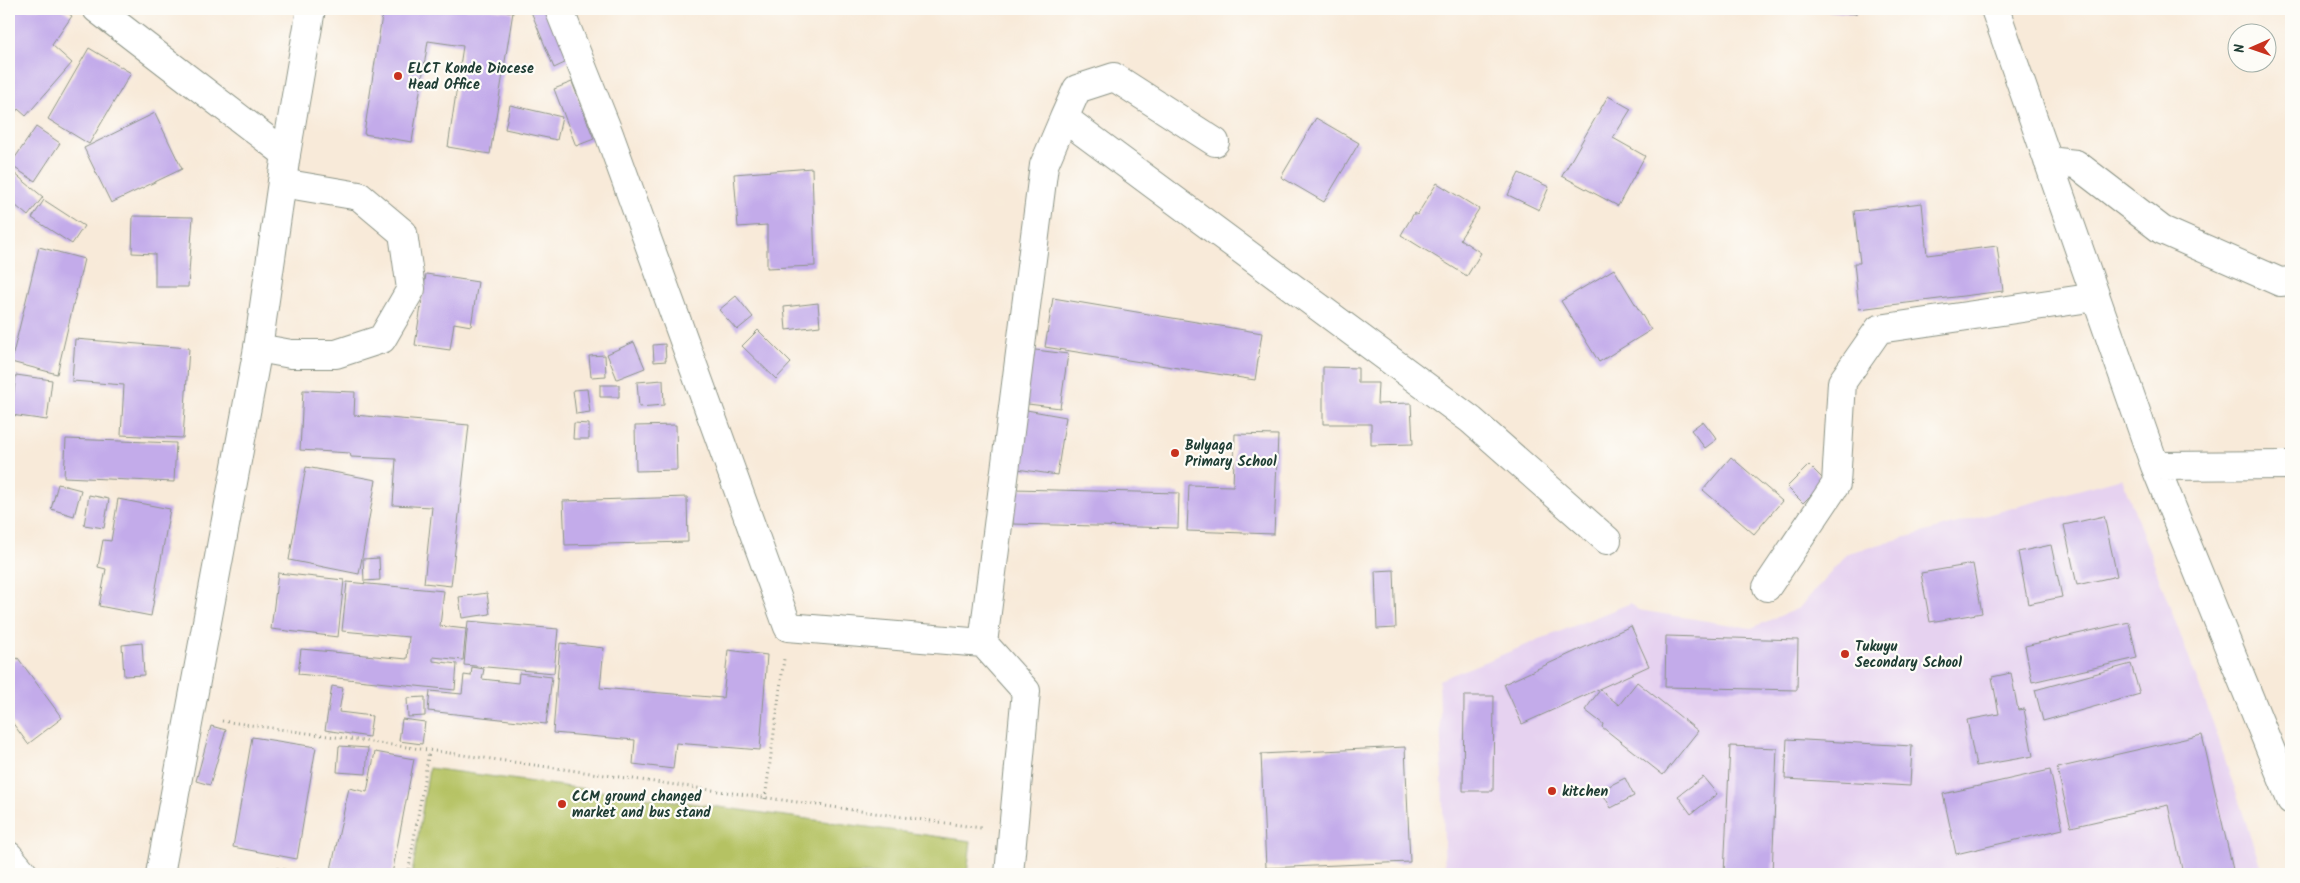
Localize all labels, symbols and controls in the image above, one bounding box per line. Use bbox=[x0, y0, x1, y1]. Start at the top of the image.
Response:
north arrow bbox=[2228, 22, 2278, 72]
text: N bbox=[2229, 43, 2251, 53]
place label: ELCT Konde Diocese Head Office bbox=[408, 58, 534, 96]
marker: ELCT Konde Diocese Head Office bbox=[392, 70, 404, 82]
place label: Bulyaga Primary School bbox=[1185, 435, 1277, 473]
marker: Bulyaga Primary School bbox=[1169, 447, 1181, 459]
place label: Tukuyu Secondary School bbox=[1855, 636, 1962, 674]
marker: Tukuyu Secondary School bbox=[1839, 648, 1851, 660]
place label: kitchen bbox=[1562, 781, 1608, 803]
marker: kitchen bbox=[1546, 785, 1558, 797]
place label: CCM ground changed market and bus stand bbox=[572, 786, 711, 824]
marker: CCM ground changed market and bus stand bbox=[556, 798, 568, 810]

